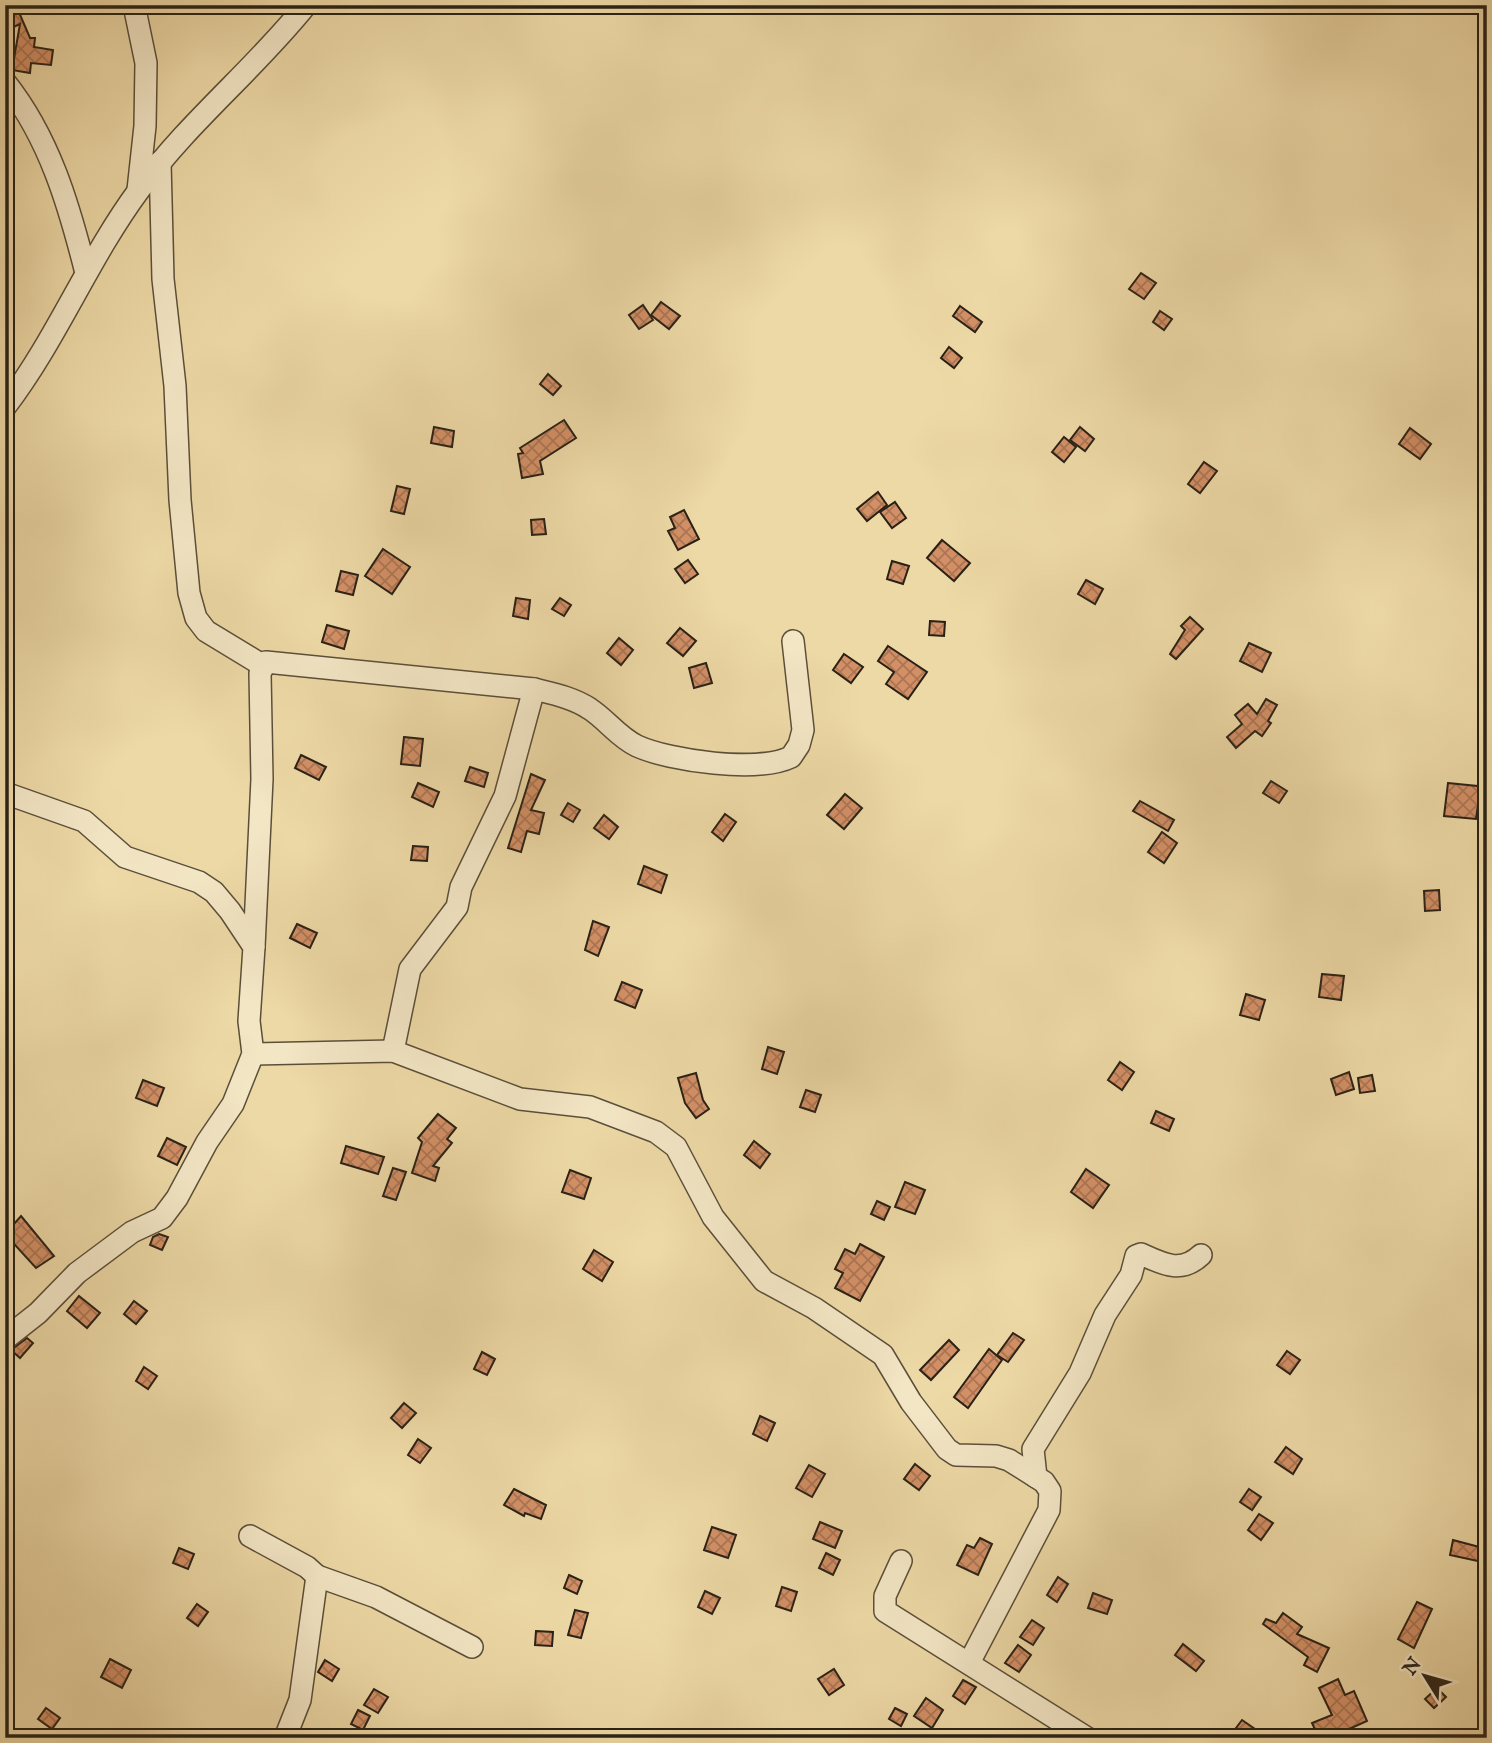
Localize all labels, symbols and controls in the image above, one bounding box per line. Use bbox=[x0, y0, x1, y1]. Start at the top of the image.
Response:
north arrow bbox=[1390, 1642, 1460, 1712]
text: N bbox=[1398, 1653, 1428, 1682]

